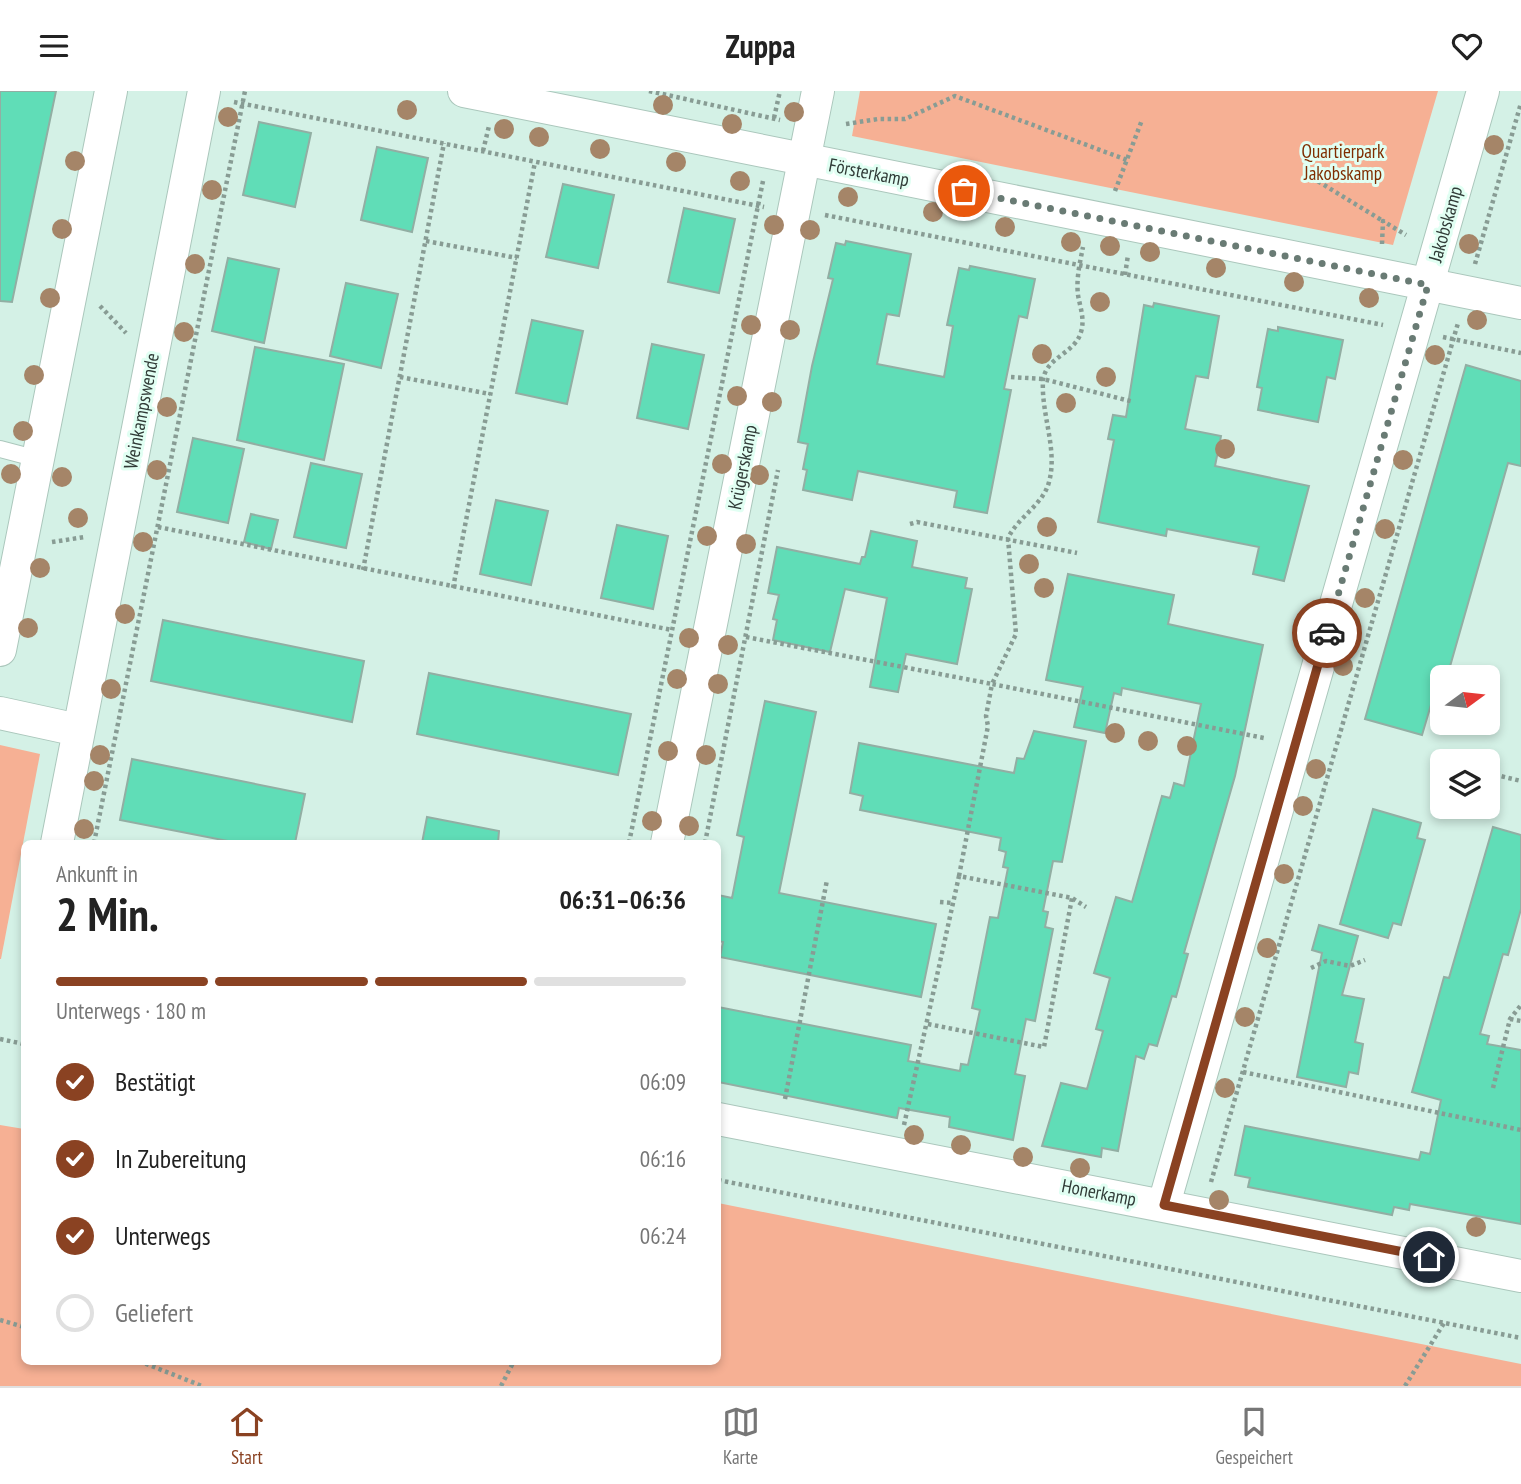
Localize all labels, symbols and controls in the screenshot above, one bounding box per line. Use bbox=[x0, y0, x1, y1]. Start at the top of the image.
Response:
text: Zuppa bbox=[725, 25, 796, 67]
icon: menu bbox=[35, 27, 73, 65]
icon: heart bbox=[1448, 27, 1486, 65]
park label: Quartierpark Jakobskamp bbox=[1302, 139, 1385, 185]
street label: Försterkamp bbox=[827, 152, 911, 192]
pin bbox=[934, 161, 994, 221]
icon: bag bbox=[945, 172, 983, 210]
street label: Jakobskamp bbox=[1422, 183, 1467, 266]
street label: Weinkampswende bbox=[118, 351, 164, 471]
street label: Krügerskamp bbox=[722, 423, 762, 511]
courier bbox=[1292, 598, 1362, 668]
icon: car bbox=[1308, 614, 1346, 652]
north arrow bbox=[1430, 665, 1500, 735]
map controls bbox=[1430, 665, 1500, 819]
button: layers bbox=[1430, 749, 1500, 819]
text: Ankunft in bbox=[56, 859, 138, 888]
text: 06:31–06:36 bbox=[559, 883, 686, 916]
text: 2 Min. bbox=[56, 884, 159, 944]
text: Unterwegs · 180 m bbox=[56, 996, 206, 1025]
icon: check bbox=[56, 1063, 94, 1101]
text: Bestätigt bbox=[115, 1065, 196, 1098]
text: 06:09 bbox=[640, 1067, 686, 1096]
icon: check bbox=[56, 1140, 94, 1178]
text: In Zubereitung bbox=[115, 1142, 246, 1175]
text: 06:16 bbox=[640, 1144, 686, 1173]
street label: Honerkamp bbox=[1060, 1173, 1138, 1211]
icon: check bbox=[56, 1217, 94, 1255]
text: Unterwegs bbox=[115, 1219, 210, 1252]
text: 06:24 bbox=[640, 1221, 686, 1250]
pin bbox=[1399, 1227, 1459, 1287]
icon: home bbox=[1410, 1238, 1448, 1276]
text: Geliefert bbox=[115, 1296, 193, 1329]
tab: Start bbox=[228, 1403, 266, 1469]
tab: Karte bbox=[722, 1403, 760, 1469]
tab: Gespeichert bbox=[1215, 1403, 1293, 1469]

